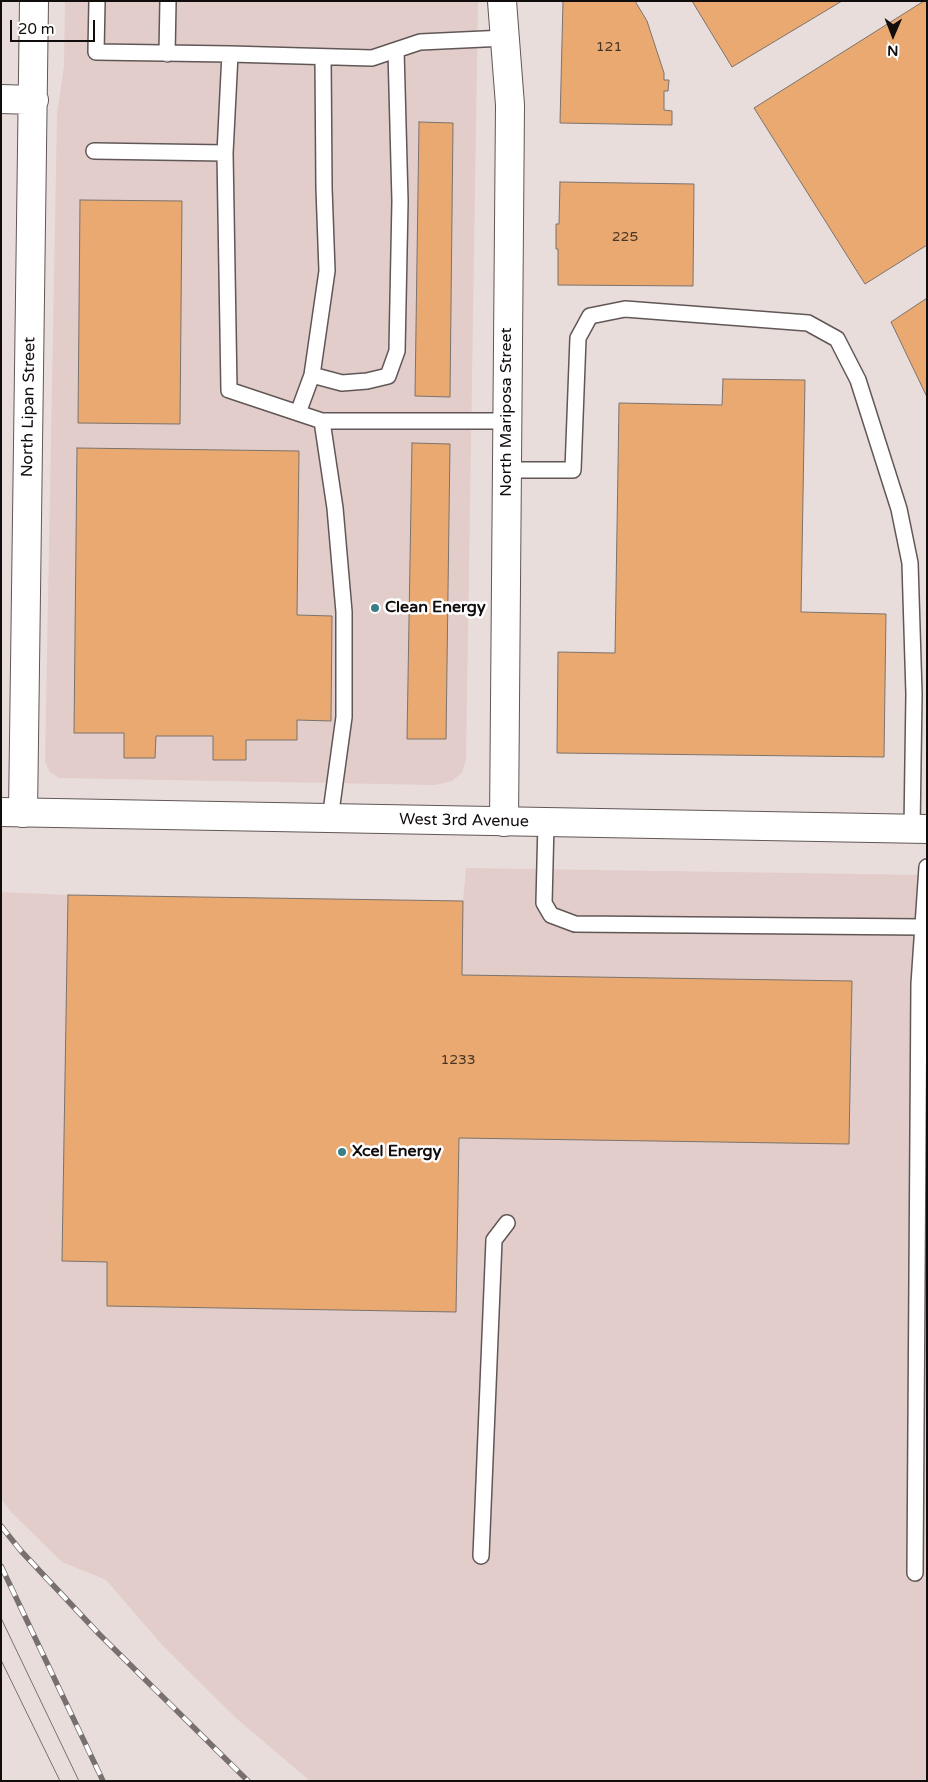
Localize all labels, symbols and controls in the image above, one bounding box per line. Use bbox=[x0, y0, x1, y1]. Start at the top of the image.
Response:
scale bar bbox=[12, 10, 98, 42]
north arrow bbox=[868, 10, 918, 60]
text: 20 m bbox=[18, 20, 55, 38]
house number: 121 bbox=[596, 39, 622, 55]
text: N bbox=[887, 42, 899, 59]
house number: 225 bbox=[612, 229, 638, 245]
street label: North Mariposa Street bbox=[497, 327, 517, 497]
street label: North Lipan Street bbox=[18, 337, 40, 477]
place label: Clean Energy bbox=[385, 598, 486, 618]
marker: Clean Energy bbox=[369, 602, 381, 614]
street label: West 3rd Avenue bbox=[399, 810, 529, 832]
house number: 1233 bbox=[440, 1052, 476, 1068]
place label: Xcel Energy bbox=[352, 1142, 441, 1162]
marker: Xcel Energy bbox=[336, 1146, 348, 1158]

